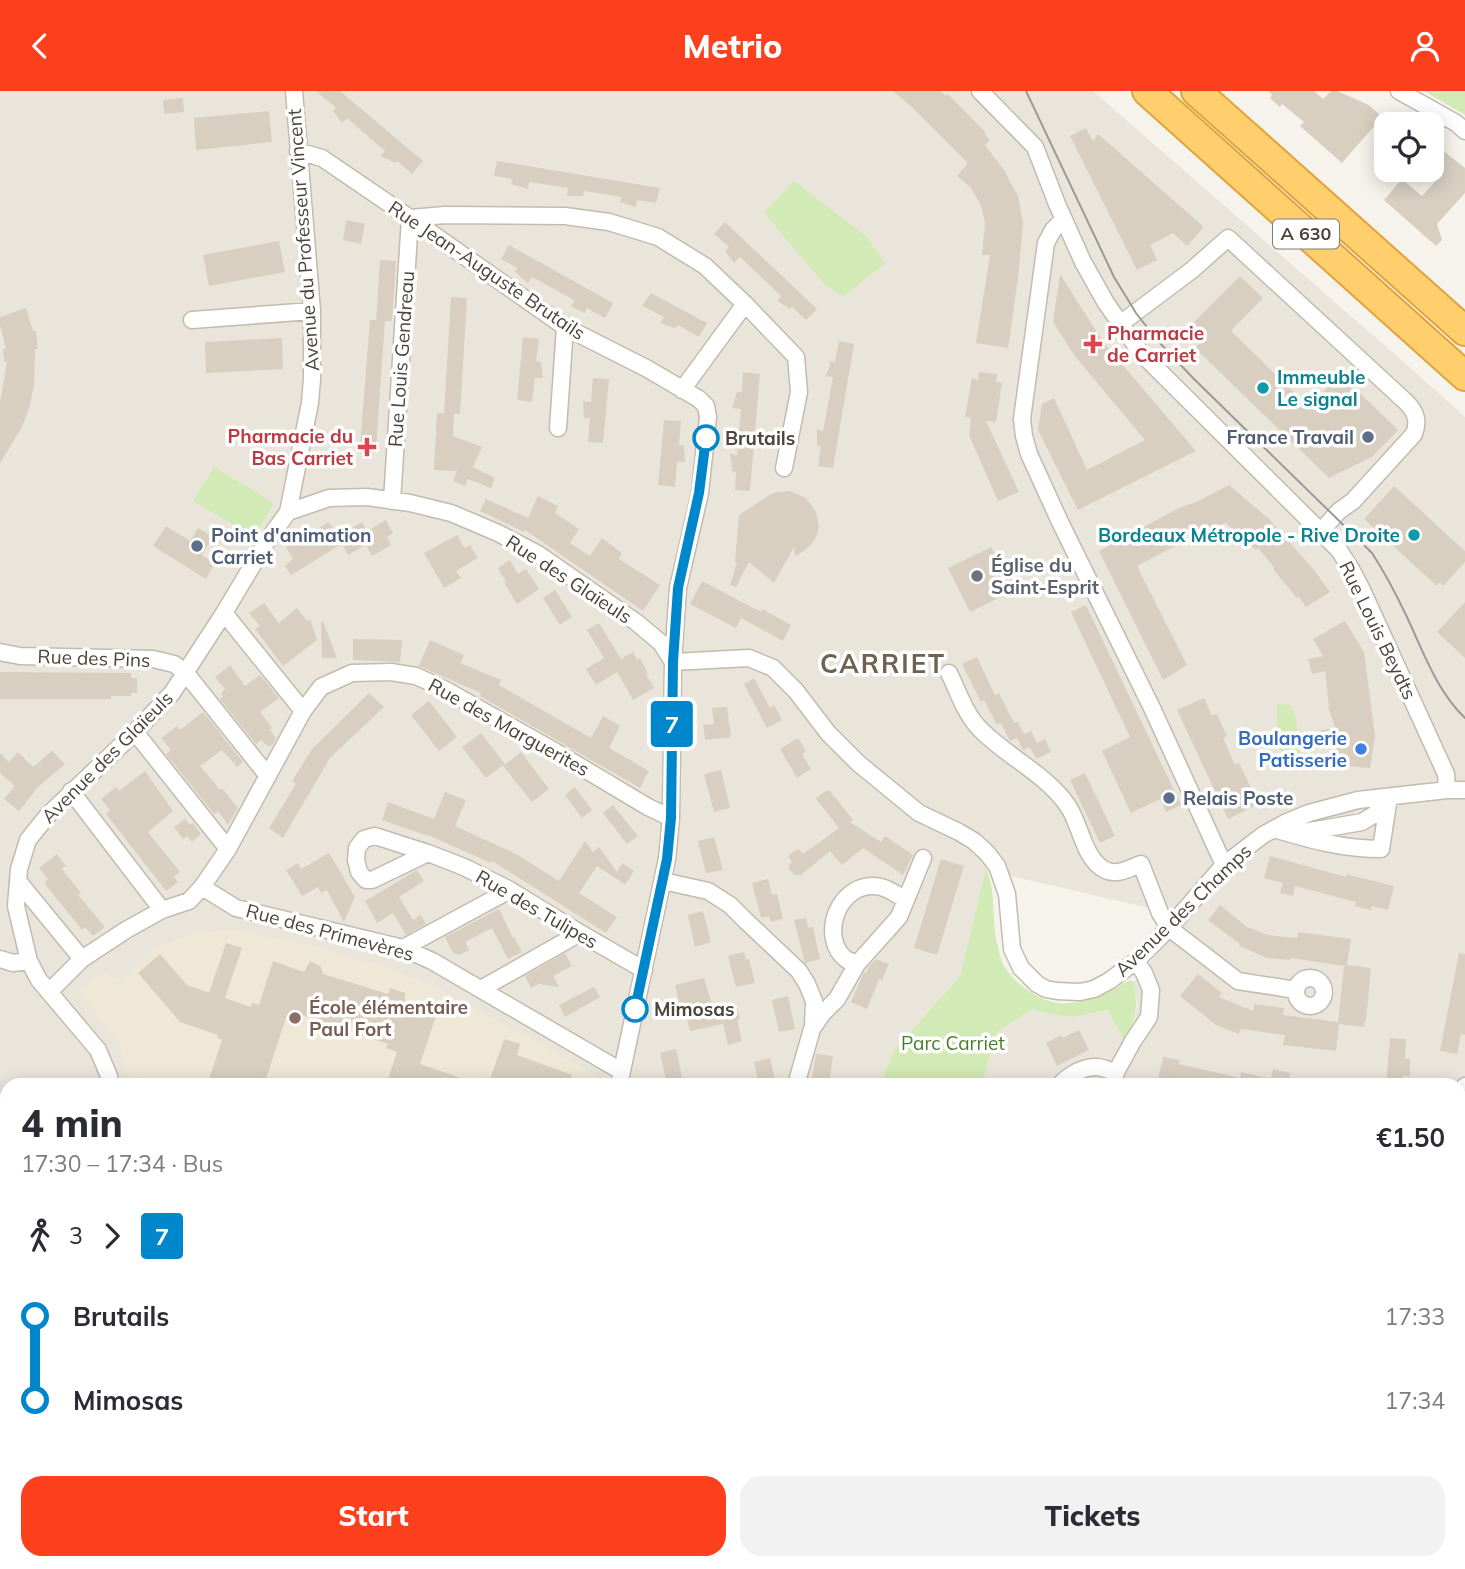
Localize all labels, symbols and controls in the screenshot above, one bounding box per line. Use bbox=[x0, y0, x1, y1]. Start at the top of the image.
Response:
text: Metrio bbox=[683, 26, 782, 66]
icon: back bbox=[21, 27, 59, 65]
icon: person bbox=[1406, 27, 1444, 65]
street label: Avenue du Professeur Vincent bbox=[282, 108, 324, 372]
map controls bbox=[1374, 112, 1444, 182]
button: locate bbox=[1374, 112, 1444, 182]
street label: Rue Jean-Auguste Brutails bbox=[384, 195, 590, 345]
road number: A 630 bbox=[1273, 219, 1339, 249]
street label: Rue Louis Gendreau bbox=[383, 270, 419, 448]
place label: Pharmacie de Carriet bbox=[1107, 321, 1204, 367]
marker: Pharmacie de Carriet bbox=[1085, 336, 1101, 352]
place label: Immeuble Le signal bbox=[1277, 365, 1365, 411]
marker: Immeuble Le signal bbox=[1255, 380, 1271, 396]
place label: Pharmacie du Bas Carriet bbox=[228, 424, 353, 470]
marker: Brutails bbox=[693, 425, 719, 451]
place label: France Travail bbox=[1227, 425, 1354, 449]
place label: Brutails bbox=[725, 426, 795, 450]
marker: France Travail bbox=[1360, 429, 1376, 445]
marker: Pharmacie du Bas Carriet bbox=[359, 439, 375, 455]
place label: Point d'animation Carriet bbox=[211, 523, 372, 569]
place label: Bordeaux Métropole - Rive Droite bbox=[1098, 523, 1400, 547]
marker: Bordeaux Métropole - Rive Droite bbox=[1406, 527, 1422, 543]
street label: Rue des Glaïeuls bbox=[502, 529, 636, 629]
marker: Point d'animation Carriet bbox=[189, 538, 205, 554]
place label: Église du Saint-Esprit bbox=[991, 553, 1099, 599]
street label: Rue Louis Beydts bbox=[1334, 557, 1422, 703]
marker: Église du Saint-Esprit bbox=[969, 568, 985, 584]
street label: Rue des Pins bbox=[37, 644, 151, 672]
district label: CARRIET bbox=[820, 647, 946, 680]
street label: Rue des Marguerites bbox=[424, 673, 594, 781]
street label: Avenue des Glaïeuls bbox=[36, 686, 178, 828]
line badge: 7 bbox=[649, 701, 695, 747]
text: 7 bbox=[665, 709, 679, 739]
place label: Boulangerie Patisserie bbox=[1238, 726, 1347, 772]
marker: Boulangerie Patisserie bbox=[1353, 741, 1369, 757]
place label: Relais Poste bbox=[1183, 786, 1293, 810]
marker: Relais Poste bbox=[1161, 790, 1177, 806]
street label: Avenue des Champs bbox=[1110, 839, 1256, 981]
street label: Rue des Tulipes bbox=[472, 864, 602, 954]
street label: Rue des Primevères bbox=[243, 898, 417, 966]
place label: École élémentaire Paul Fort bbox=[309, 995, 468, 1041]
marker: Mimosas bbox=[622, 996, 648, 1022]
place label: Mimosas bbox=[654, 997, 735, 1021]
marker: École élémentaire Paul Fort bbox=[287, 1010, 303, 1026]
park label: Parc Carriet bbox=[901, 1031, 1005, 1055]
text: 4 min bbox=[21, 1099, 123, 1147]
text: €1.50 bbox=[1376, 1121, 1445, 1154]
text: 17:30 – 17:34 · Bus bbox=[21, 1149, 223, 1178]
icon: walk bbox=[21, 1217, 59, 1255]
icon: forward bbox=[93, 1217, 131, 1255]
text: 3 bbox=[69, 1221, 83, 1250]
text: 7 bbox=[155, 1221, 169, 1251]
text: Brutails bbox=[73, 1300, 169, 1333]
text: 17:33 bbox=[1385, 1302, 1445, 1331]
text: Mimosas bbox=[73, 1384, 183, 1417]
text: 17:34 bbox=[1385, 1386, 1445, 1415]
button: Start bbox=[21, 1476, 726, 1556]
button: Tickets bbox=[740, 1476, 1445, 1556]

